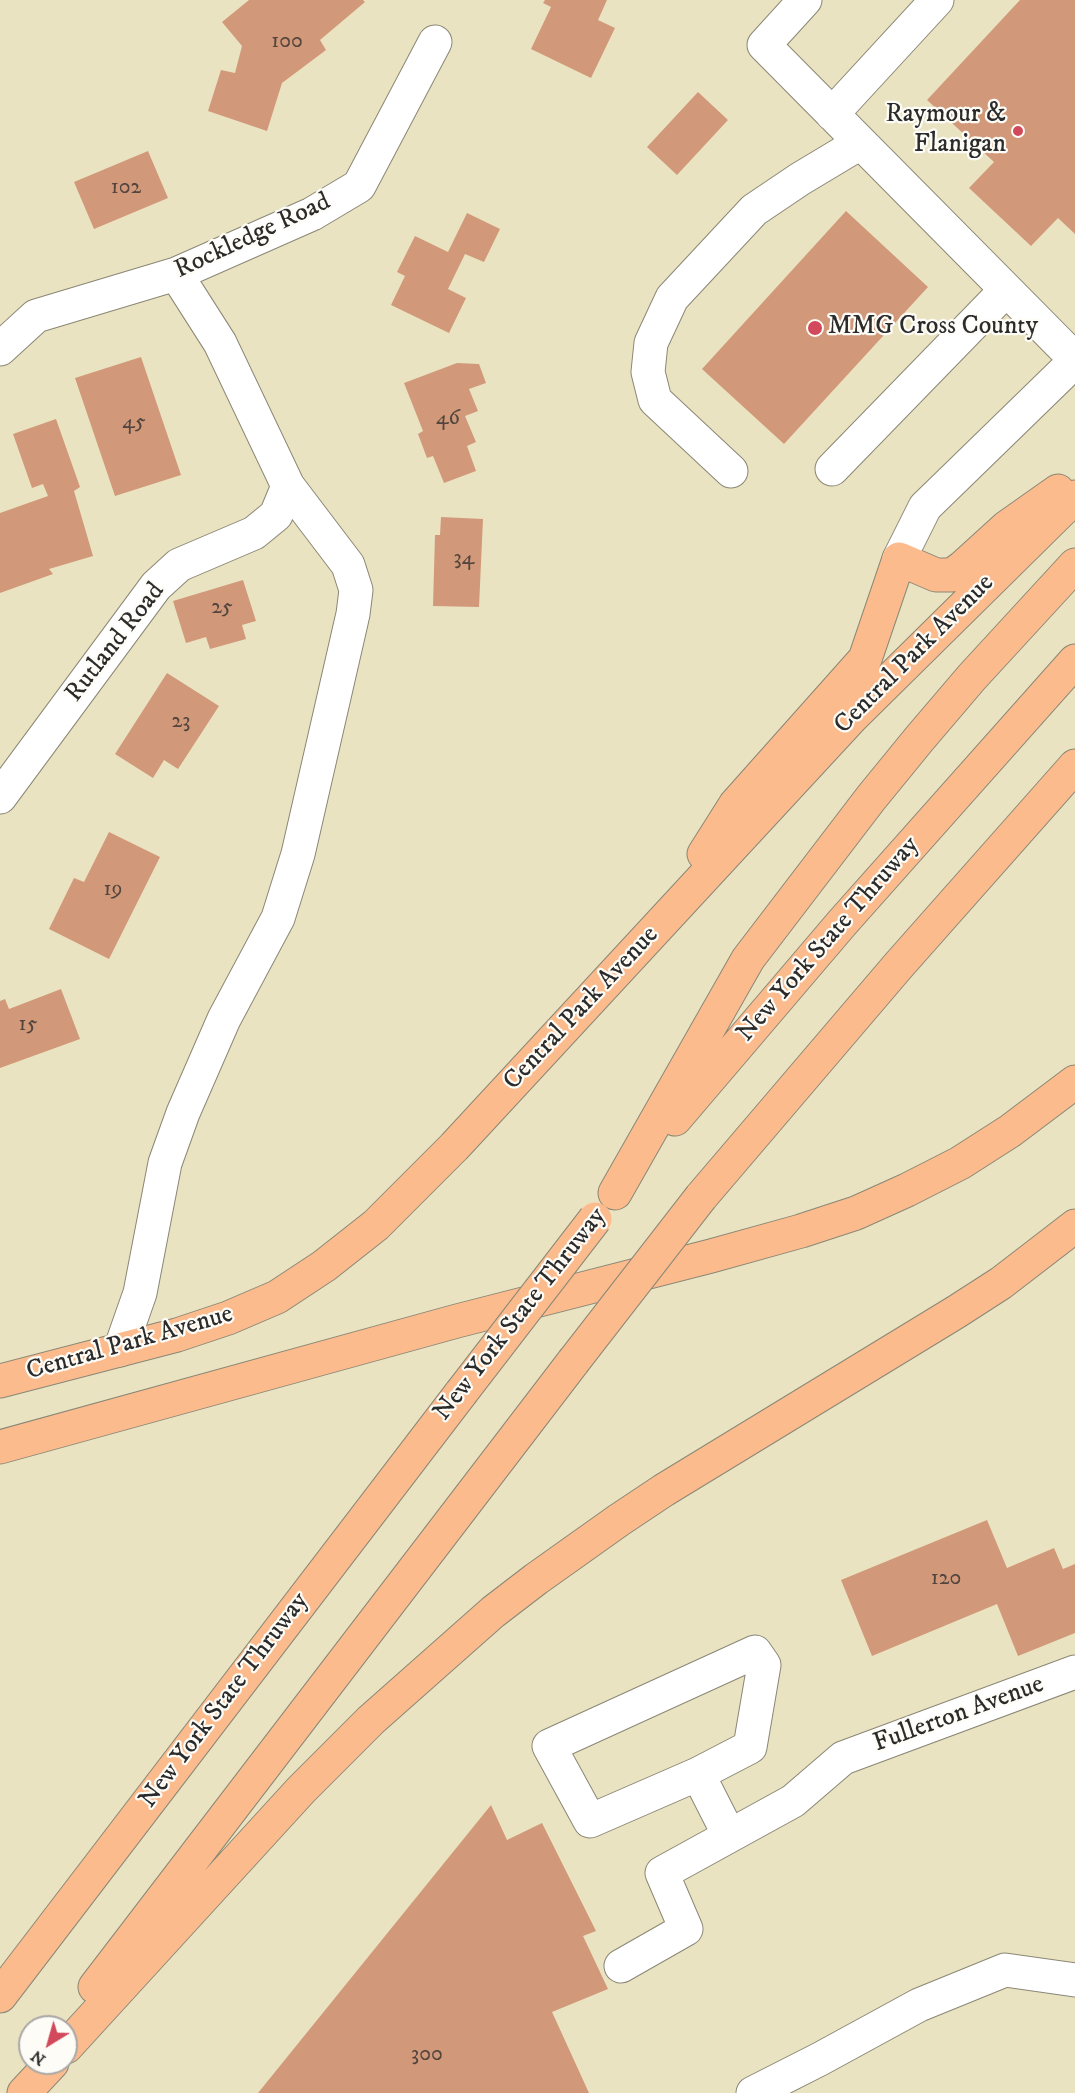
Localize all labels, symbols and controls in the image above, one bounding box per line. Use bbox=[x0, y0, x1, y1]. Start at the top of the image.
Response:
house number: 100 bbox=[271, 29, 303, 55]
place label: Raymour & Flanigan bbox=[886, 100, 1006, 162]
marker: Raymour & Flanigan bbox=[1011, 124, 1025, 138]
house number: 102 bbox=[111, 175, 141, 201]
street label: Rockledge Road bbox=[170, 187, 336, 287]
place label: MMG Cross County bbox=[828, 312, 1038, 344]
marker: MMG Cross County bbox=[806, 319, 824, 337]
house number: 46 bbox=[436, 406, 460, 432]
house number: 45 bbox=[122, 410, 146, 436]
house number: 34 bbox=[454, 546, 474, 572]
street label: Central Park Avenue bbox=[829, 569, 1001, 741]
street label: Rutland Road bbox=[60, 577, 172, 709]
house number: 25 bbox=[211, 595, 233, 621]
house number: 23 bbox=[171, 709, 191, 735]
street label: New York State Thruway bbox=[731, 831, 927, 1049]
house number: 19 bbox=[104, 877, 122, 903]
street label: Central Park Avenue bbox=[498, 920, 666, 1098]
house number: 15 bbox=[19, 1012, 37, 1038]
street label: New York State Thruway bbox=[428, 1202, 614, 1428]
street label: Central Park Avenue bbox=[23, 1300, 237, 1388]
house number: 120 bbox=[931, 1566, 961, 1592]
street label: New York State Thruway bbox=[134, 1587, 316, 1815]
street label: Fullerton Avenue bbox=[870, 1670, 1048, 1760]
north arrow bbox=[18, 2015, 78, 2075]
house number: 300 bbox=[411, 2042, 443, 2068]
text: N bbox=[27, 2046, 50, 2070]

